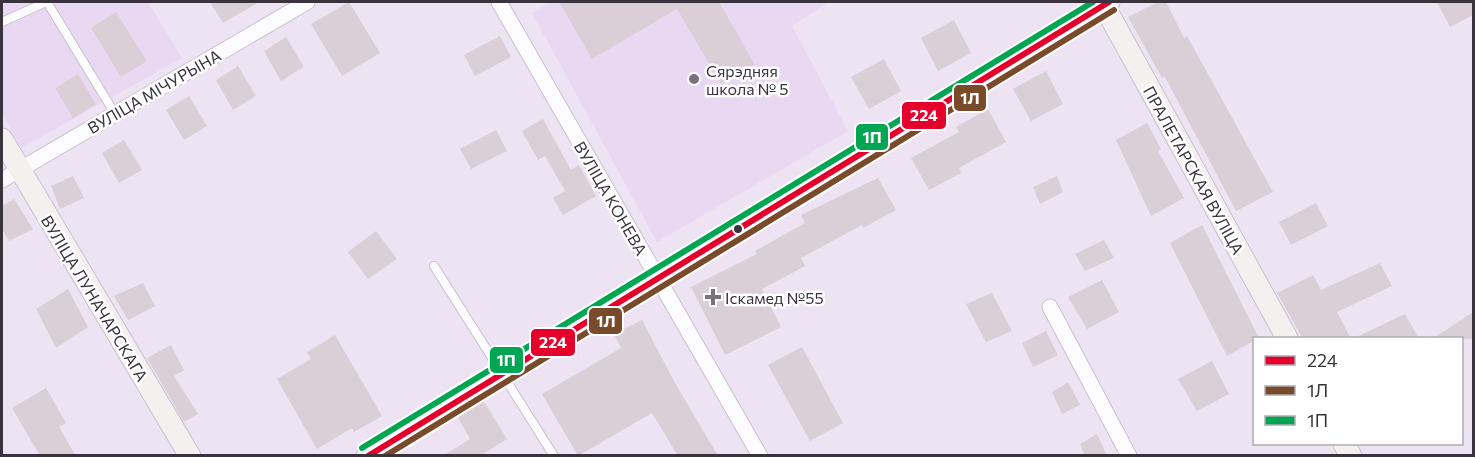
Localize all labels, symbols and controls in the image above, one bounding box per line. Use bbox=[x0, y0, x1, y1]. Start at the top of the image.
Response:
street label: ВУЛІЦА МІЧУРЫНА bbox=[84, 45, 224, 137]
place label: Сярэдняя школа № 5 bbox=[706, 61, 789, 98]
marker: Сярэдняя школа № 5 bbox=[687, 72, 701, 86]
street label: ПРАЛЕТАРСКАЯ ВУЛІЦА bbox=[1140, 83, 1248, 257]
line badge: 1Л bbox=[953, 84, 987, 112]
text: 1Л bbox=[960, 88, 980, 107]
line badge: 224 bbox=[901, 101, 947, 130]
text: 224 bbox=[910, 105, 938, 124]
line badge: 1П bbox=[855, 123, 889, 151]
text: 1П bbox=[862, 127, 882, 146]
street label: ВУЛІЦА КОНЕВА bbox=[571, 138, 651, 258]
street label: ВУЛІЦА ЛУНАЧАРСКАГА bbox=[38, 211, 152, 385]
unlabelled marker bbox=[732, 223, 744, 235]
place label: Іскамед №55 bbox=[725, 288, 824, 307]
marker: Іскамед №55 bbox=[706, 290, 720, 304]
line badge: 1Л bbox=[588, 307, 623, 335]
text: 1Л bbox=[596, 311, 616, 330]
line badge: 224 bbox=[530, 328, 576, 357]
text: 224 bbox=[539, 332, 567, 351]
legend bbox=[1253, 337, 1463, 445]
line badge: 1П bbox=[489, 346, 524, 374]
text: 224 bbox=[1307, 349, 1338, 371]
text: 1П bbox=[496, 350, 516, 369]
text: 1Л bbox=[1307, 379, 1328, 401]
text: 1П bbox=[1307, 409, 1328, 431]

